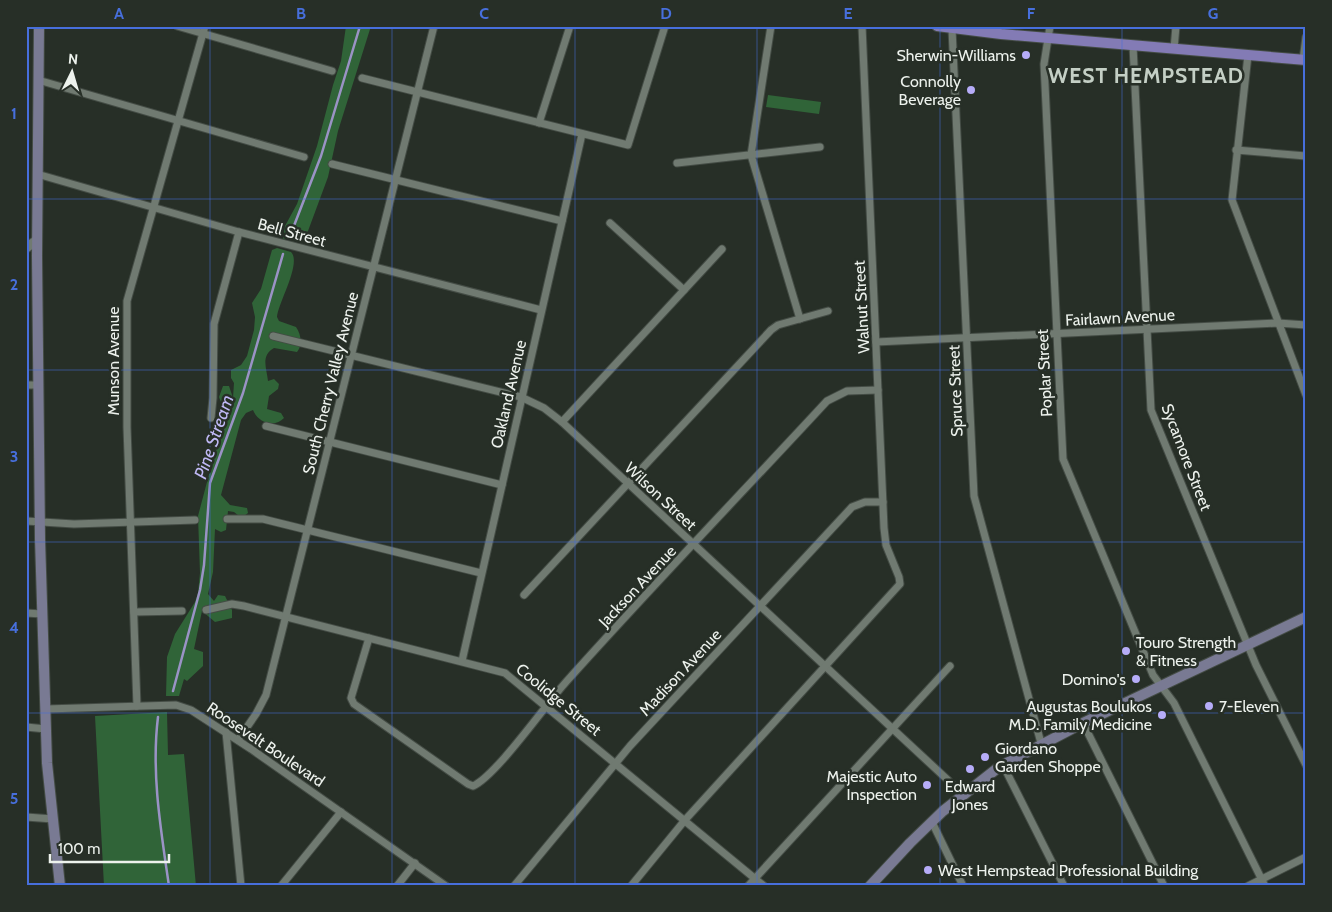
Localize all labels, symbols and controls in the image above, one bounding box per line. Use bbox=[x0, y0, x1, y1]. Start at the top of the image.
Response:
text: A bbox=[114, 4, 124, 23]
text: B bbox=[296, 4, 306, 23]
text: C bbox=[479, 4, 489, 23]
text: D bbox=[660, 4, 672, 23]
text: E bbox=[843, 4, 853, 23]
text: F bbox=[1027, 4, 1036, 23]
text: G bbox=[1208, 4, 1218, 23]
place label: Sherwin-Williams bbox=[897, 46, 1016, 65]
north arrow bbox=[48, 48, 98, 98]
marker: Sherwin-Williams bbox=[1020, 49, 1032, 61]
text: N bbox=[67, 50, 79, 68]
district label: WEST HEMPSTEAD bbox=[1048, 63, 1244, 88]
place label: Connolly Beverage bbox=[899, 72, 961, 109]
marker: Connolly Beverage bbox=[965, 84, 977, 96]
text: 1 bbox=[11, 104, 17, 123]
street label: Bell Street bbox=[256, 214, 329, 251]
street label: Walnut Street bbox=[850, 259, 873, 354]
text: 2 bbox=[10, 275, 18, 294]
street label: South Cherry Valley Avenue bbox=[299, 290, 362, 476]
street label: Fairlawn Avenue bbox=[1065, 305, 1175, 330]
street label: Munson Avenue bbox=[104, 307, 123, 415]
street label: Poplar Street bbox=[1033, 328, 1056, 417]
street label: Oakland Avenue bbox=[487, 338, 530, 450]
street label: Spruce Street bbox=[944, 344, 967, 437]
water label: Pine Stream bbox=[189, 392, 239, 482]
street label: Sycamore Street bbox=[1157, 401, 1216, 514]
text: 3 bbox=[10, 447, 18, 466]
street label: Wilson Street bbox=[621, 458, 701, 535]
street label: Jackson Avenue bbox=[594, 542, 680, 632]
text: 4 bbox=[9, 618, 19, 637]
street label: Madison Avenue bbox=[635, 625, 725, 720]
place label: Touro Strength & Fitness bbox=[1136, 633, 1236, 670]
marker: Touro Strength & Fitness bbox=[1120, 645, 1132, 657]
street label: Coolidge Street bbox=[512, 659, 606, 740]
place label: Domino's bbox=[1062, 670, 1126, 689]
marker: Domino's bbox=[1130, 673, 1142, 685]
place label: Augustas Boulukos M.D. Family Medicine bbox=[1008, 697, 1152, 734]
place label: 7-Eleven bbox=[1219, 697, 1279, 716]
street label: Roosevelt Boulevard bbox=[203, 698, 328, 791]
marker: 7-Eleven bbox=[1203, 700, 1215, 712]
marker: Augustas Boulukos M.D. Family Medicine bbox=[1156, 709, 1168, 721]
place label: Giordano Garden Shoppe bbox=[995, 739, 1101, 776]
marker: Giordano Garden Shoppe bbox=[979, 751, 991, 763]
marker: Edward Jones bbox=[964, 763, 976, 775]
place label: Majestic Auto Inspection bbox=[826, 767, 917, 804]
place label: Edward Jones bbox=[945, 777, 995, 814]
marker: Majestic Auto Inspection bbox=[921, 779, 933, 791]
text: 5 bbox=[10, 789, 18, 808]
scale bar bbox=[50, 832, 169, 864]
text: 100 m bbox=[58, 840, 100, 858]
place label: West Hempstead Professional Building bbox=[938, 861, 1199, 880]
marker: West Hempstead Professional Building bbox=[922, 864, 934, 876]

